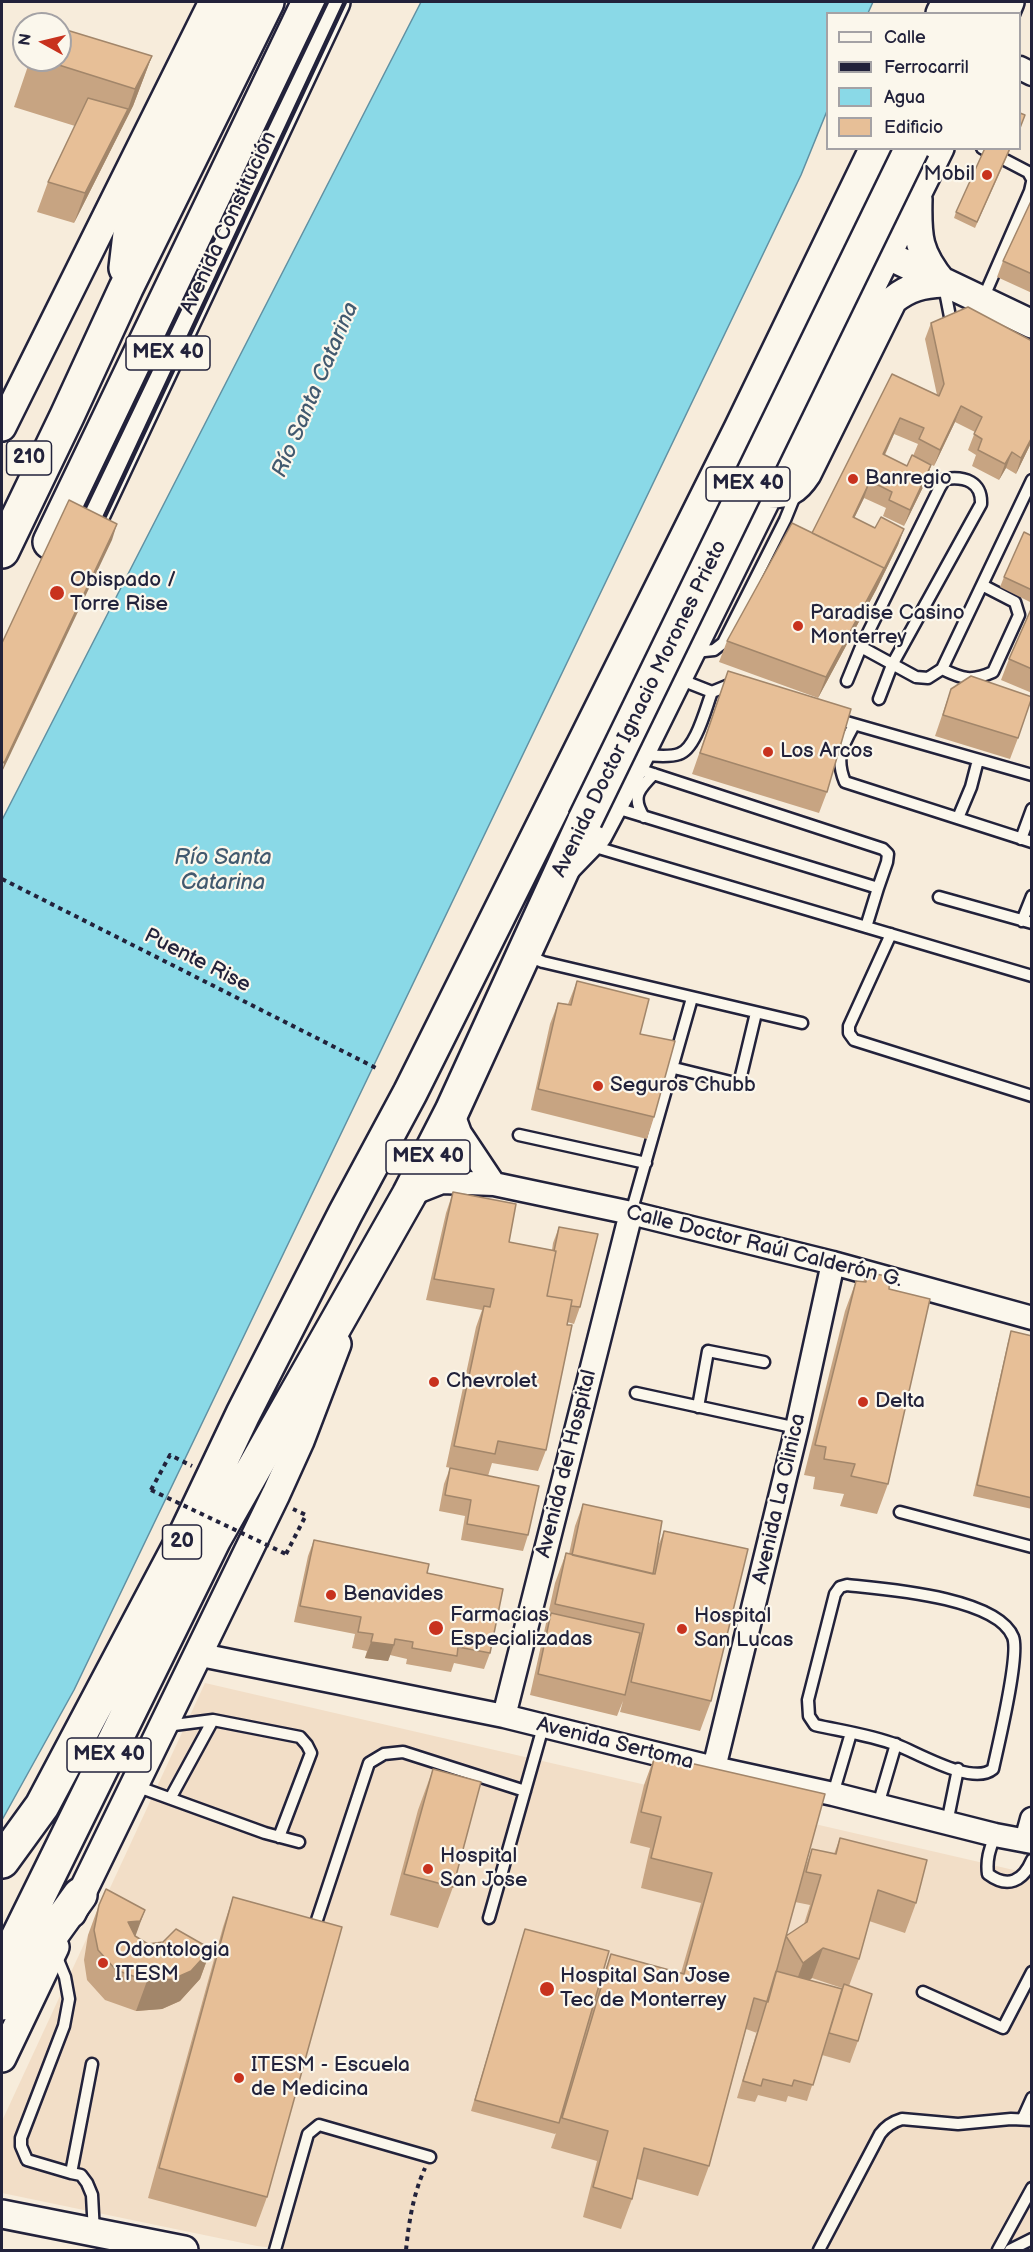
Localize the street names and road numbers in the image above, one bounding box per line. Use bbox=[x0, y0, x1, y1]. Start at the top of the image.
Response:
street label: Avenida Constitución bbox=[175, 127, 283, 319]
road number: MEX 40 bbox=[126, 336, 210, 370]
road number: 210 bbox=[6, 441, 51, 475]
road number: MEX 40 bbox=[706, 467, 790, 501]
street label: Avenida Doctor Ignacio Morones Prieto bbox=[547, 537, 733, 881]
street label: Puente Rise bbox=[140, 923, 254, 999]
road number: MEX 40 bbox=[386, 1140, 470, 1174]
street label: Calle Doctor Raúl Calderón G. bbox=[623, 1200, 905, 1294]
street label: Avenida del Hospital bbox=[531, 1367, 603, 1561]
street label: Avenida La Clinica bbox=[748, 1411, 812, 1587]
road number: 20 bbox=[162, 1525, 201, 1559]
street label: Avenida Sertoma bbox=[534, 1712, 696, 1776]
road number: MEX 40 bbox=[67, 1738, 151, 1772]

